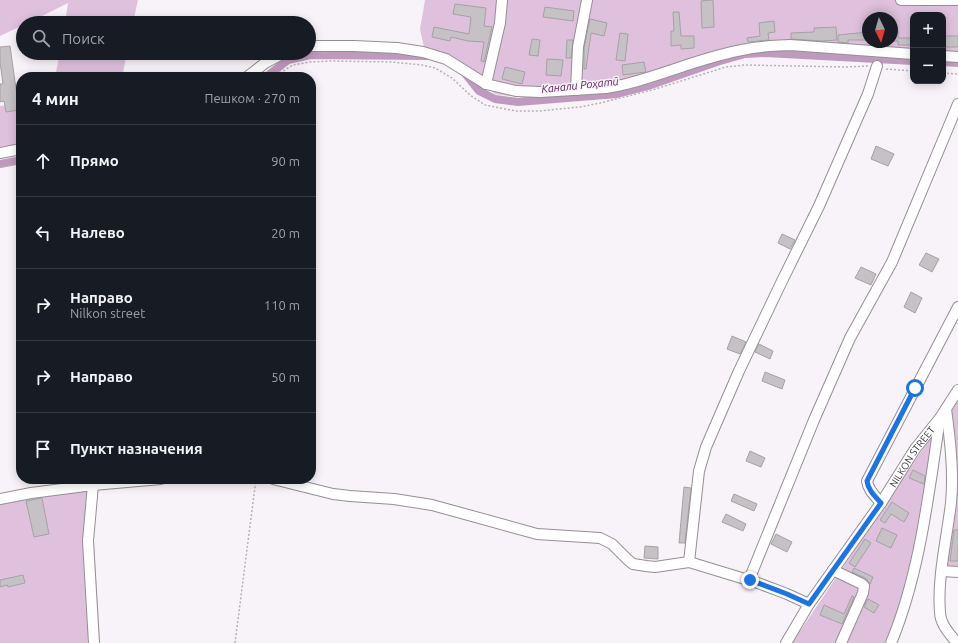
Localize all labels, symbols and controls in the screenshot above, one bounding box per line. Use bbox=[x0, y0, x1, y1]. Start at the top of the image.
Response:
north arrow bbox=[862, 12, 898, 48]
map controls bbox=[910, 12, 946, 84]
button: + bbox=[910, 12, 946, 48]
search box bbox=[16, 16, 316, 60]
icon: search bbox=[30, 27, 52, 49]
text: Поиск bbox=[62, 30, 105, 47]
button: − bbox=[910, 48, 946, 84]
water label: Канали Роҳатӣ bbox=[541, 75, 619, 95]
text: 4 мин bbox=[32, 89, 79, 108]
text: Пешком · 270 m bbox=[204, 91, 300, 105]
icon: ahead bbox=[32, 150, 54, 172]
text: Прямо bbox=[70, 152, 119, 169]
text: 90 m bbox=[271, 154, 300, 168]
icon: left bbox=[32, 222, 54, 244]
text: Налево bbox=[70, 224, 125, 241]
text: 20 m bbox=[271, 226, 300, 240]
text: Направо bbox=[70, 289, 133, 306]
icon: right bbox=[32, 294, 54, 316]
text: 110 m bbox=[264, 298, 300, 312]
text: Nilkon street bbox=[70, 306, 145, 320]
icon: right bbox=[32, 366, 54, 388]
text: Направо bbox=[70, 368, 133, 385]
text: 50 m bbox=[271, 370, 300, 384]
route start bbox=[906, 379, 924, 397]
street label: NILKON STREET bbox=[887, 424, 937, 489]
icon: arrive bbox=[32, 438, 54, 460]
text: Пункт назначения bbox=[70, 440, 203, 457]
route end bbox=[741, 571, 759, 589]

